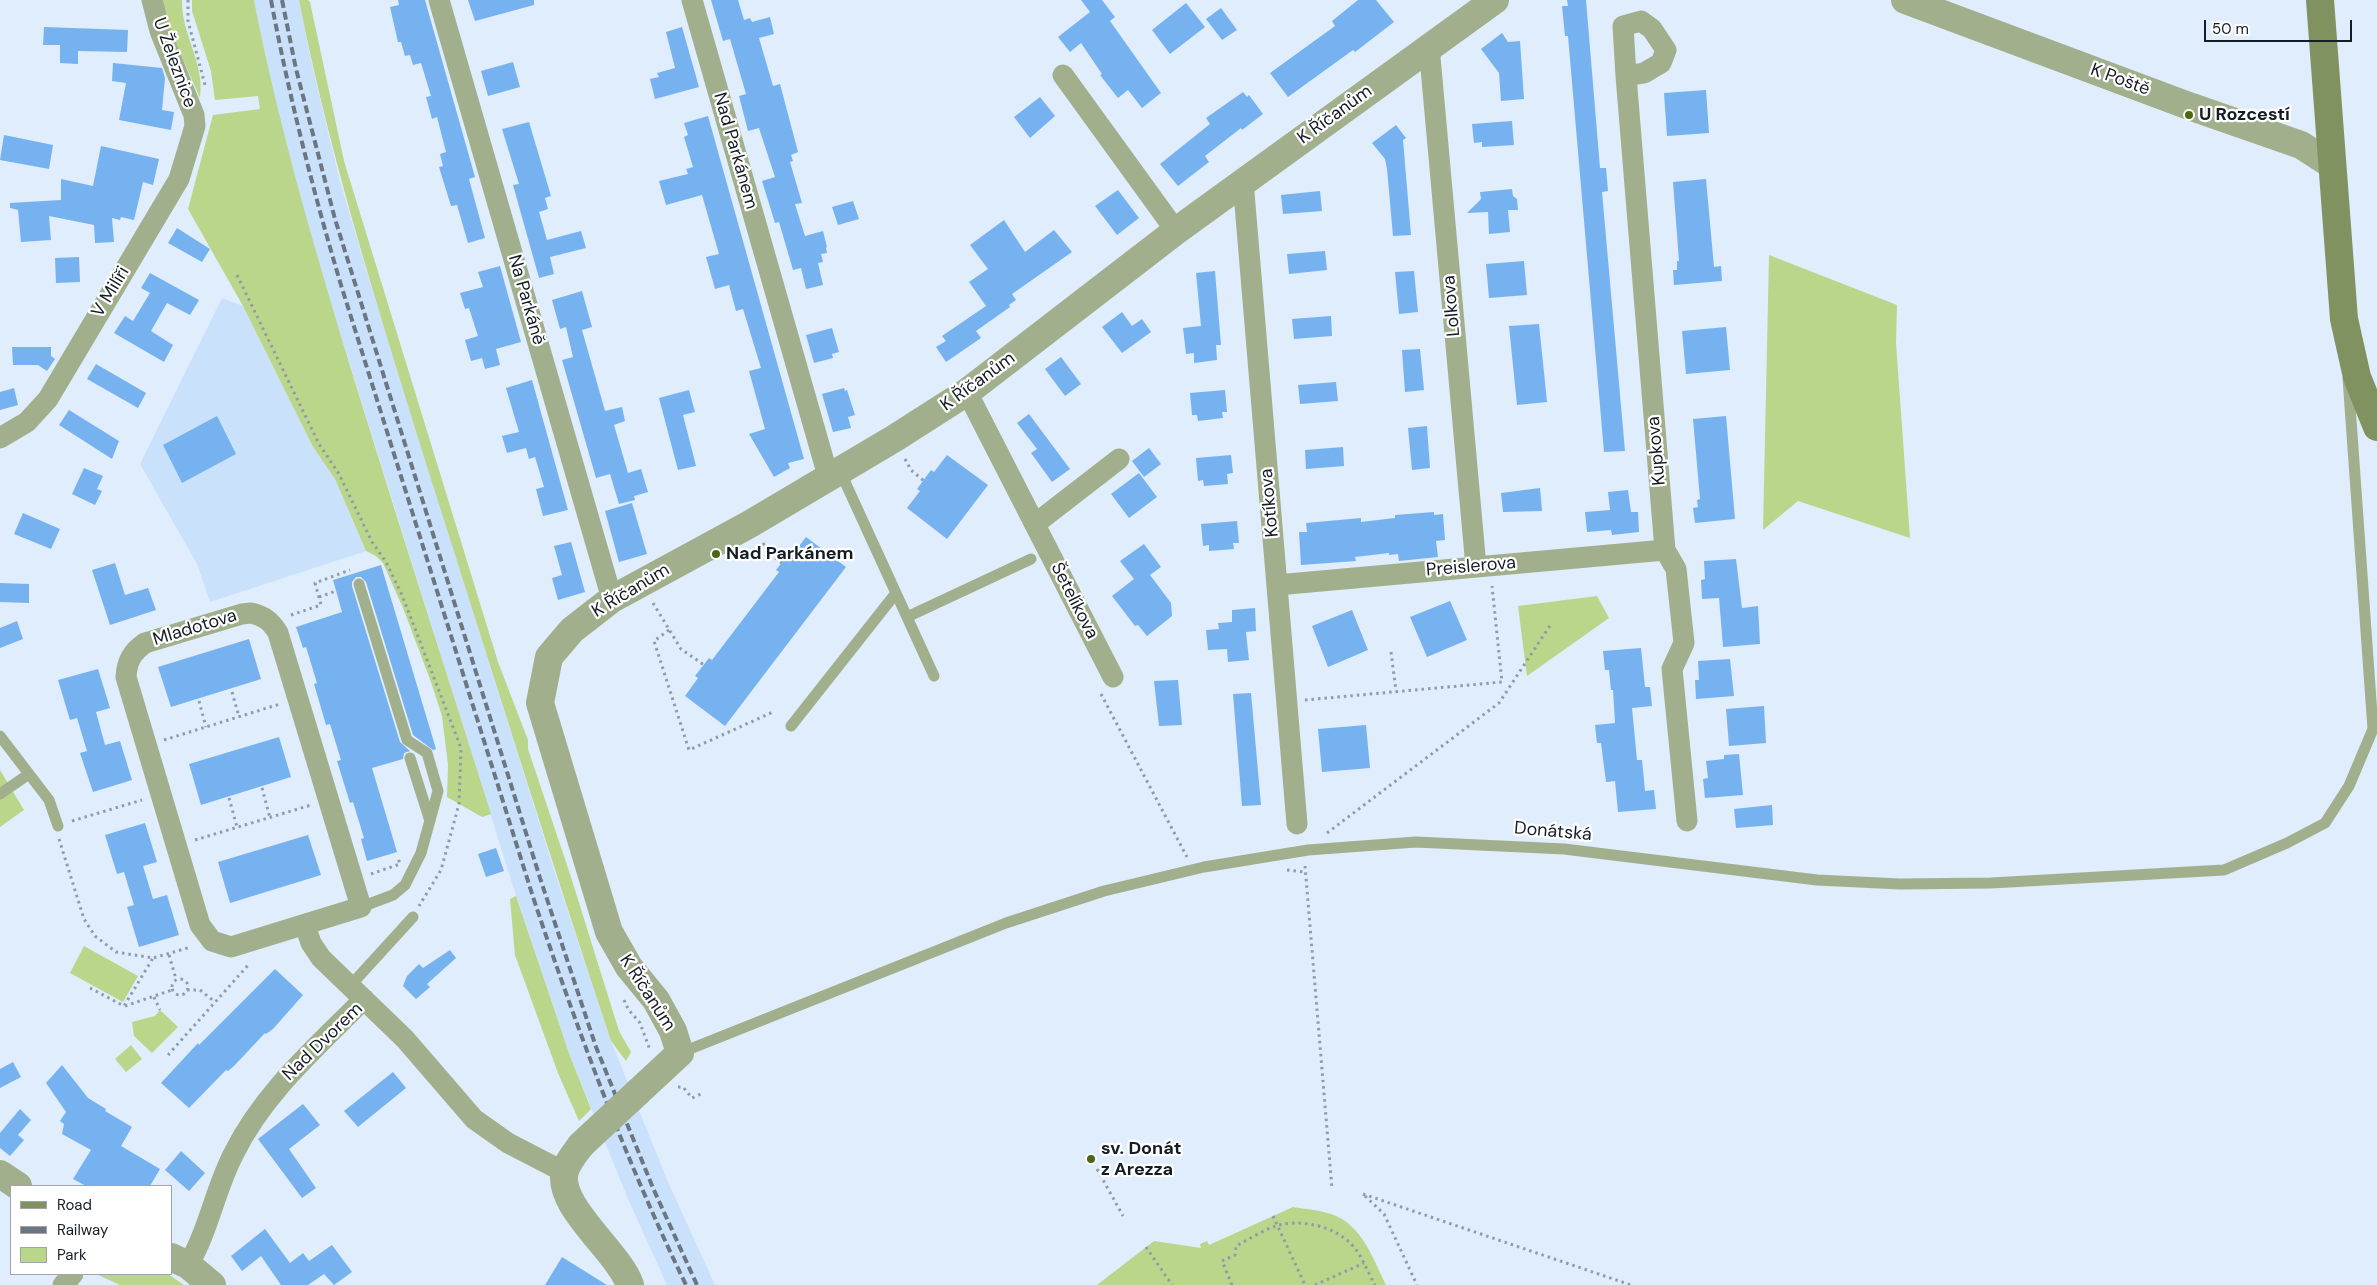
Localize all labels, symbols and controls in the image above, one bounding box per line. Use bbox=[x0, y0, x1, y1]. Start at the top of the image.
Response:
scale bar bbox=[2207, 10, 2354, 42]
street label: U Železnice bbox=[148, 15, 200, 111]
text: 50 m bbox=[2212, 19, 2249, 39]
street label: K Poště bbox=[2087, 59, 2153, 101]
street label: K Říčanům bbox=[1294, 81, 1376, 149]
street label: Nad Parkánem bbox=[708, 90, 762, 212]
place label: U Rozcestí bbox=[2199, 104, 2290, 126]
marker: U Rozcestí bbox=[2183, 109, 2195, 121]
street label: Na Parkáně bbox=[503, 252, 549, 348]
street label: V Milíři bbox=[88, 263, 134, 321]
street label: Lolkova bbox=[1439, 275, 1465, 337]
street label: K Říčanům bbox=[937, 348, 1019, 416]
street label: Kupkova bbox=[1643, 416, 1671, 486]
street label: Kotíkova bbox=[1256, 468, 1284, 538]
place label: Nad Parkánem bbox=[726, 543, 854, 565]
marker: Nad Parkánem bbox=[710, 548, 722, 560]
street label: Preislerova bbox=[1425, 552, 1517, 582]
street label: K Říčanům bbox=[588, 559, 674, 623]
street label: Šetelíkova bbox=[1046, 559, 1102, 643]
street label: Mladotova bbox=[151, 605, 239, 651]
street label: Donátská bbox=[1513, 818, 1593, 846]
street label: K Říčanům bbox=[614, 951, 680, 1035]
street label: Nad Dvorem bbox=[278, 998, 368, 1086]
place label: sv. Donát z Arezza bbox=[1101, 1138, 1181, 1180]
marker: sv. Donát z Arezza bbox=[1085, 1153, 1097, 1165]
legend bbox=[10, 1185, 172, 1275]
text: Road bbox=[57, 1195, 92, 1215]
text: Railway bbox=[57, 1220, 108, 1240]
text: Park bbox=[57, 1245, 87, 1265]

